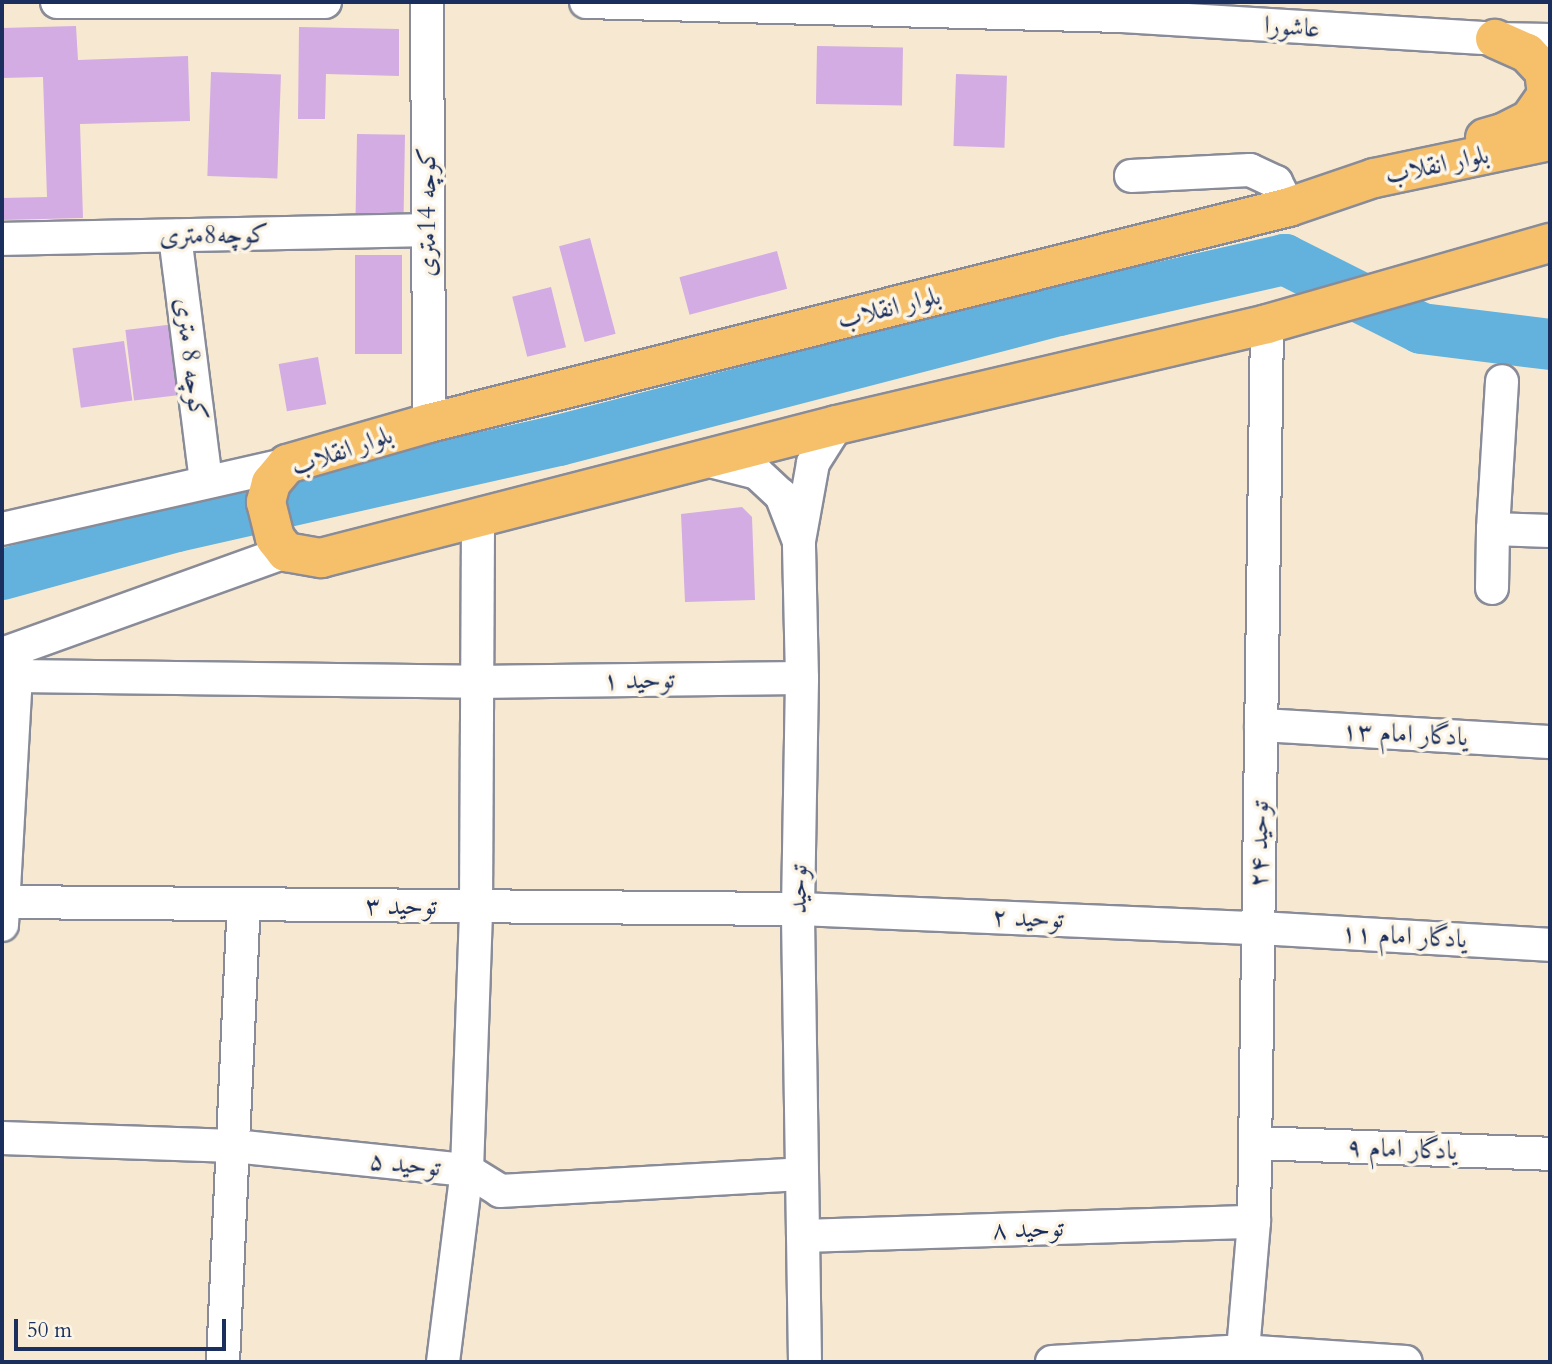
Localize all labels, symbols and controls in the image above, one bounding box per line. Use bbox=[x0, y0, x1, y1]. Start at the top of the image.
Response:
street label: عاشورا bbox=[1263, 9, 1321, 45]
street label: بلوار انقلاب bbox=[1382, 139, 1492, 191]
street label: کوچه 14متری bbox=[411, 147, 443, 277]
street label: کوچه8متری bbox=[159, 218, 269, 252]
street label: بلوار انقلاب bbox=[834, 280, 944, 336]
street label: کوچه 8 متری bbox=[168, 296, 214, 422]
street label: بلوار انقلاب bbox=[287, 419, 397, 483]
street label: توحید ۱ bbox=[603, 664, 675, 696]
street label: یادگار امام ۱۳ bbox=[1341, 715, 1469, 753]
street label: توحید ۲۴ bbox=[1243, 800, 1275, 888]
street label: توحید bbox=[782, 864, 814, 914]
street label: توحید ۳ bbox=[365, 890, 437, 922]
street label: توحید ۲ bbox=[992, 901, 1064, 935]
street label: یادگار امام ۱۱ bbox=[1340, 917, 1468, 955]
street label: یادگار امام ۹ bbox=[1346, 1131, 1458, 1167]
street label: توحید ۵ bbox=[368, 1145, 442, 1183]
street label: توحید ۸ bbox=[992, 1212, 1064, 1246]
scale bar bbox=[18, 1304, 229, 1348]
text: 50 m bbox=[27, 1316, 72, 1345]

